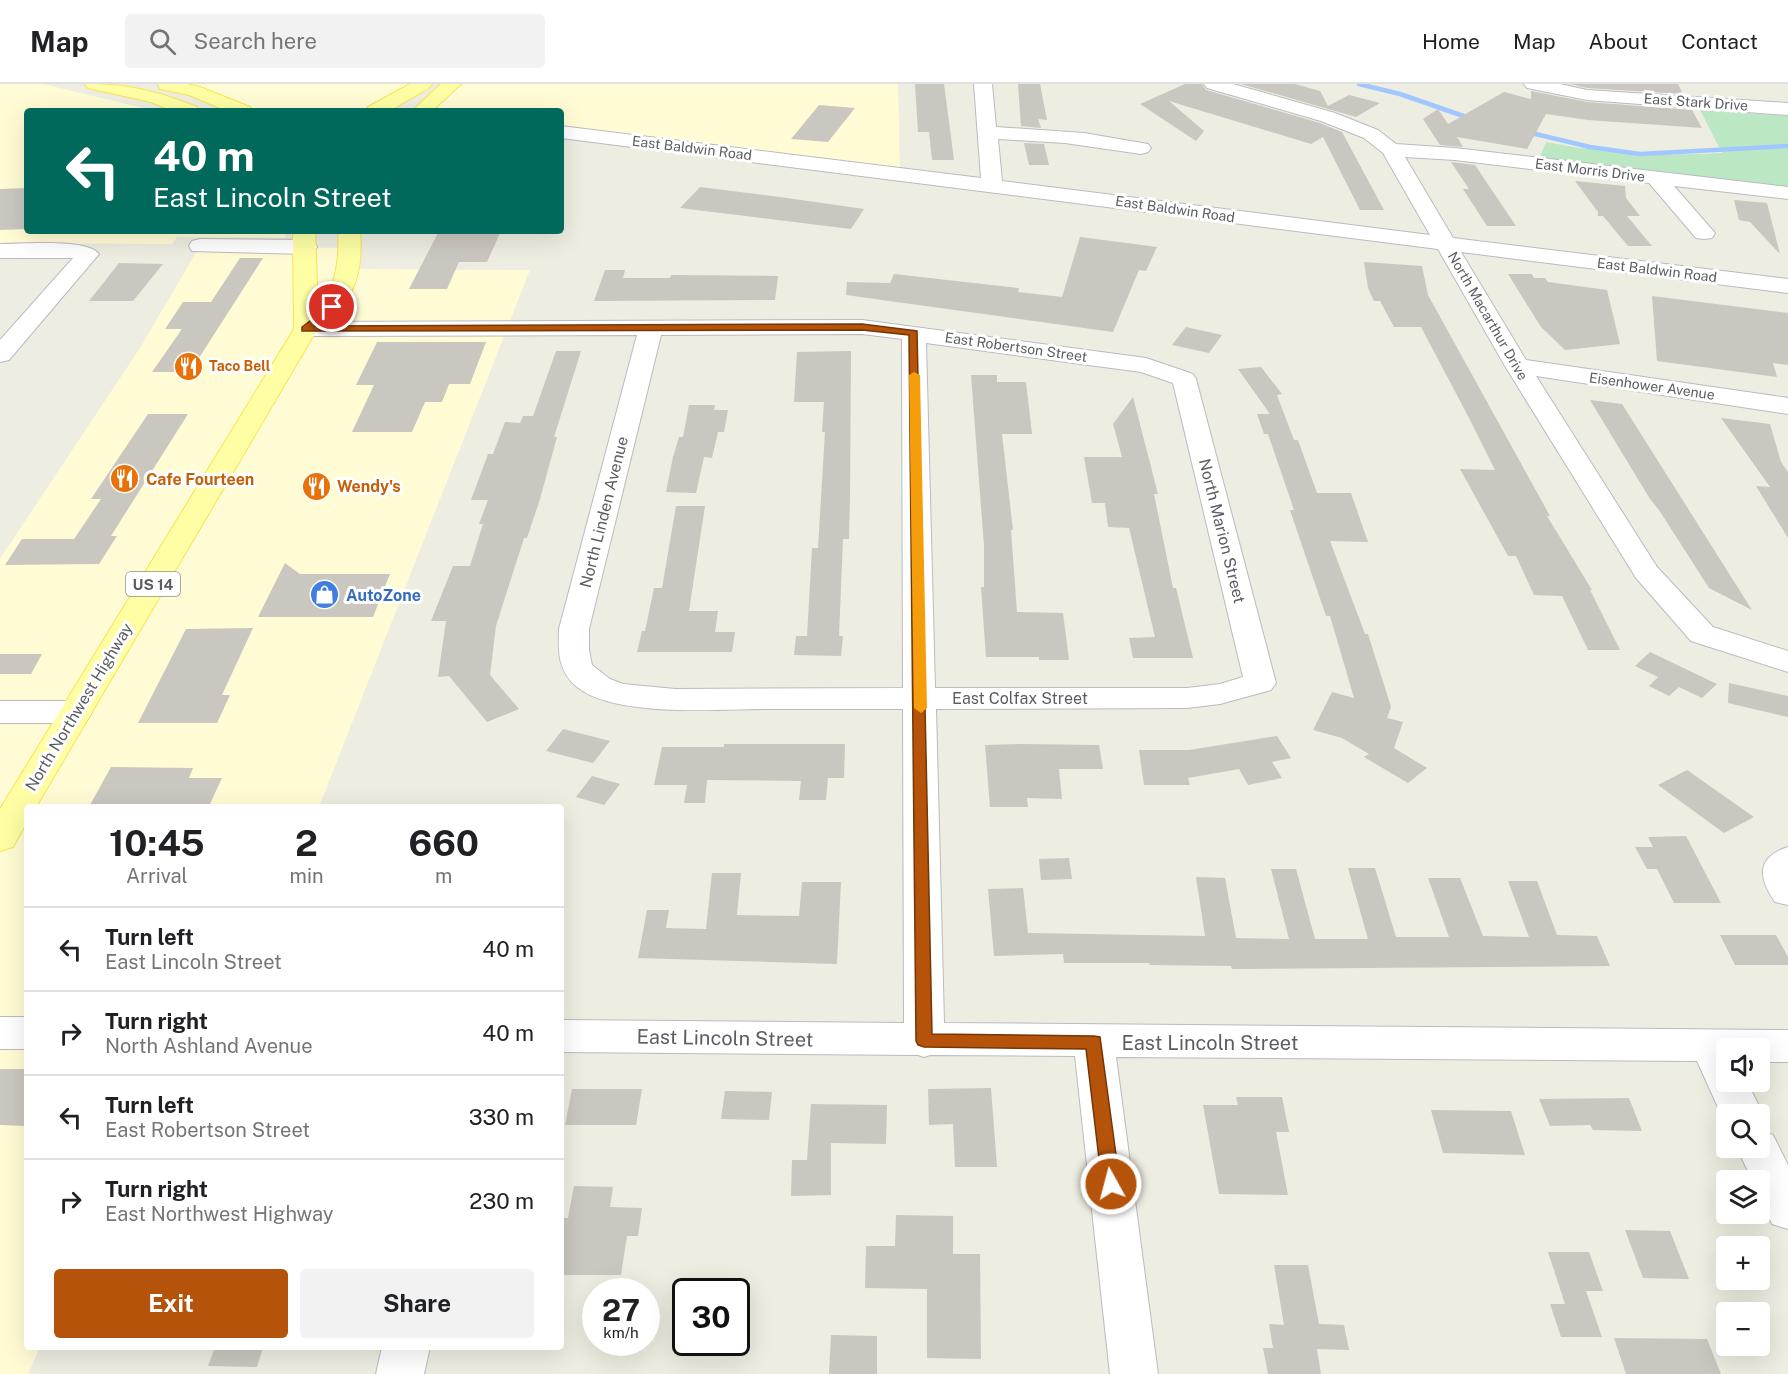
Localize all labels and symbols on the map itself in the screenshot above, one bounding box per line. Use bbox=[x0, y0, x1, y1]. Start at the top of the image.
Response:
street label: East Stark Drive bbox=[1643, 90, 1749, 114]
street label: East Baldwin Road bbox=[631, 133, 753, 163]
street label: East Morris Drive bbox=[1534, 155, 1646, 185]
street label: East Baldwin Road bbox=[1114, 193, 1236, 225]
street label: North Macarthur Drive bbox=[1445, 249, 1531, 383]
street label: East Baldwin Road bbox=[1596, 255, 1718, 285]
pin bbox=[306, 281, 357, 332]
street label: East Robertson Street bbox=[944, 329, 1088, 365]
restaurant icon: Taco Bell bbox=[172, 350, 204, 382]
place label: Taco Bell bbox=[209, 358, 271, 374]
street label: Eisenhower Avenue bbox=[1588, 369, 1716, 403]
street label: North Linden Avenue bbox=[576, 434, 632, 590]
street label: North Marion Street bbox=[1195, 457, 1249, 605]
restaurant icon: Cafe Fourteen bbox=[109, 463, 141, 495]
place label: Cafe Fourteen bbox=[146, 470, 254, 489]
restaurant icon: Wendy's bbox=[300, 470, 332, 502]
place label: Wendy's bbox=[337, 477, 401, 496]
road number: US 14 bbox=[126, 572, 180, 596]
shop icon: AutoZone bbox=[309, 579, 341, 611]
place label: AutoZone bbox=[346, 586, 421, 605]
street label: North Northwest Highway bbox=[21, 619, 137, 794]
street label: East Colfax Street bbox=[952, 689, 1088, 708]
street label: East Lincoln Street bbox=[636, 1024, 814, 1052]
street label: East Lincoln Street bbox=[1122, 1031, 1298, 1055]
position arrow bbox=[1079, 1152, 1143, 1216]
speed limit sign: 30 bbox=[672, 1278, 750, 1356]

